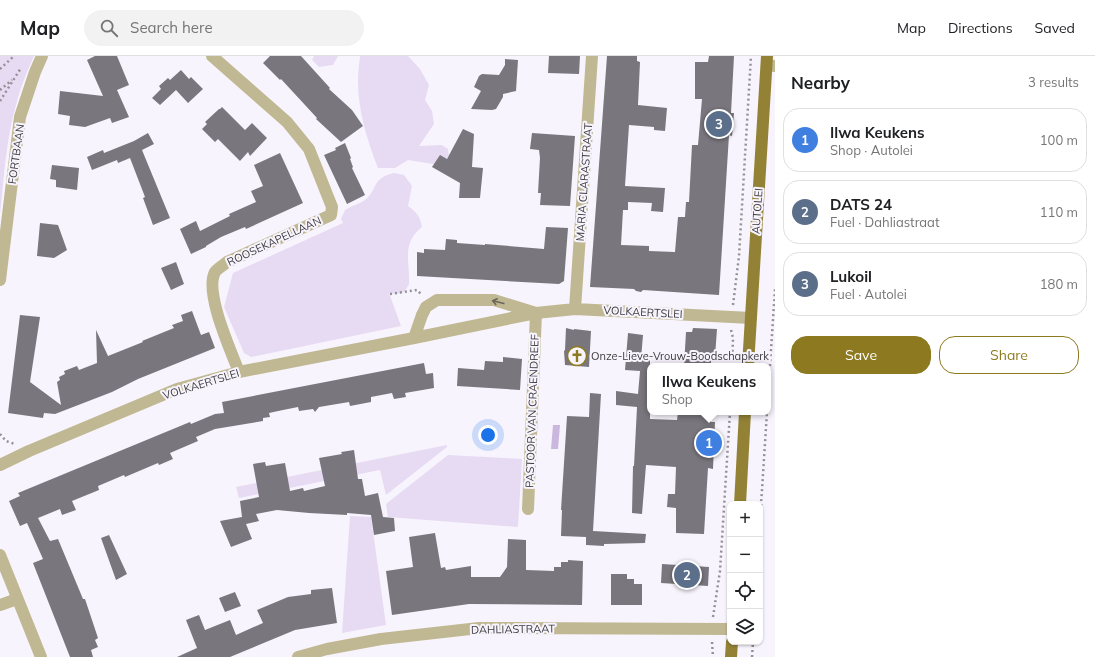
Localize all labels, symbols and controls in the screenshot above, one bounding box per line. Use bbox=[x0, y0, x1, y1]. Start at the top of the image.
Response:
search box bbox=[84, 10, 364, 46]
text: Map bbox=[20, 16, 60, 40]
icon: search bbox=[98, 17, 120, 39]
text: Search here bbox=[130, 18, 213, 37]
text: Map bbox=[897, 19, 926, 37]
text: Directions bbox=[948, 19, 1013, 37]
text: Saved bbox=[1035, 19, 1075, 37]
text: Nearby bbox=[791, 72, 850, 93]
text: 3 results bbox=[1028, 74, 1079, 90]
pin: 3 bbox=[706, 109, 732, 139]
street label: MARIA CLARASTRAAT bbox=[573, 122, 595, 242]
street label: FORTBAAN bbox=[5, 123, 27, 185]
text: Ilwa Keukens bbox=[830, 123, 925, 142]
text: 1 bbox=[801, 132, 809, 148]
text: 100 m bbox=[1040, 132, 1078, 148]
text: Shop · Autolei bbox=[830, 142, 913, 158]
street label: AUTOLEI bbox=[748, 188, 766, 234]
text: DATS 24 bbox=[830, 195, 892, 214]
text: 2 bbox=[801, 204, 809, 220]
text: 110 m bbox=[1040, 204, 1078, 220]
street label: ROOSEKAPELLAAN bbox=[225, 213, 323, 269]
text: Fuel · Dahliastraat bbox=[830, 214, 939, 230]
text: Lukoil bbox=[830, 267, 872, 286]
text: 3 bbox=[801, 276, 809, 292]
text: 180 m bbox=[1040, 276, 1078, 292]
text: Fuel · Autolei bbox=[830, 286, 907, 302]
one-way arrow bbox=[492, 298, 505, 305]
street label: VOLKAERTSLEI bbox=[603, 303, 683, 321]
street label: PASTOOR VAN CRAENDREEF bbox=[522, 334, 542, 488]
button: Save bbox=[791, 336, 931, 374]
button: Share bbox=[939, 336, 1079, 374]
church icon: Onze-Lieve-Vrouw-Boodschapkerk bbox=[566, 345, 588, 367]
place label: Onze-Lieve-Vrouw-Boodschapkerk bbox=[591, 349, 769, 363]
popup bbox=[647, 363, 771, 415]
street label: VOLKAERTSLEI bbox=[161, 366, 241, 402]
text: Ilwa Keukens bbox=[662, 372, 756, 391]
text: Shop bbox=[662, 391, 693, 407]
your location bbox=[478, 425, 498, 445]
pin: 1 bbox=[696, 428, 722, 458]
map controls bbox=[727, 501, 763, 645]
button: + bbox=[727, 501, 763, 537]
button: − bbox=[727, 537, 763, 573]
pin: 2 bbox=[674, 560, 700, 590]
button: locate bbox=[727, 573, 763, 609]
button: layers bbox=[727, 609, 763, 645]
street label: DAHLIASTRAAT bbox=[471, 621, 556, 637]

